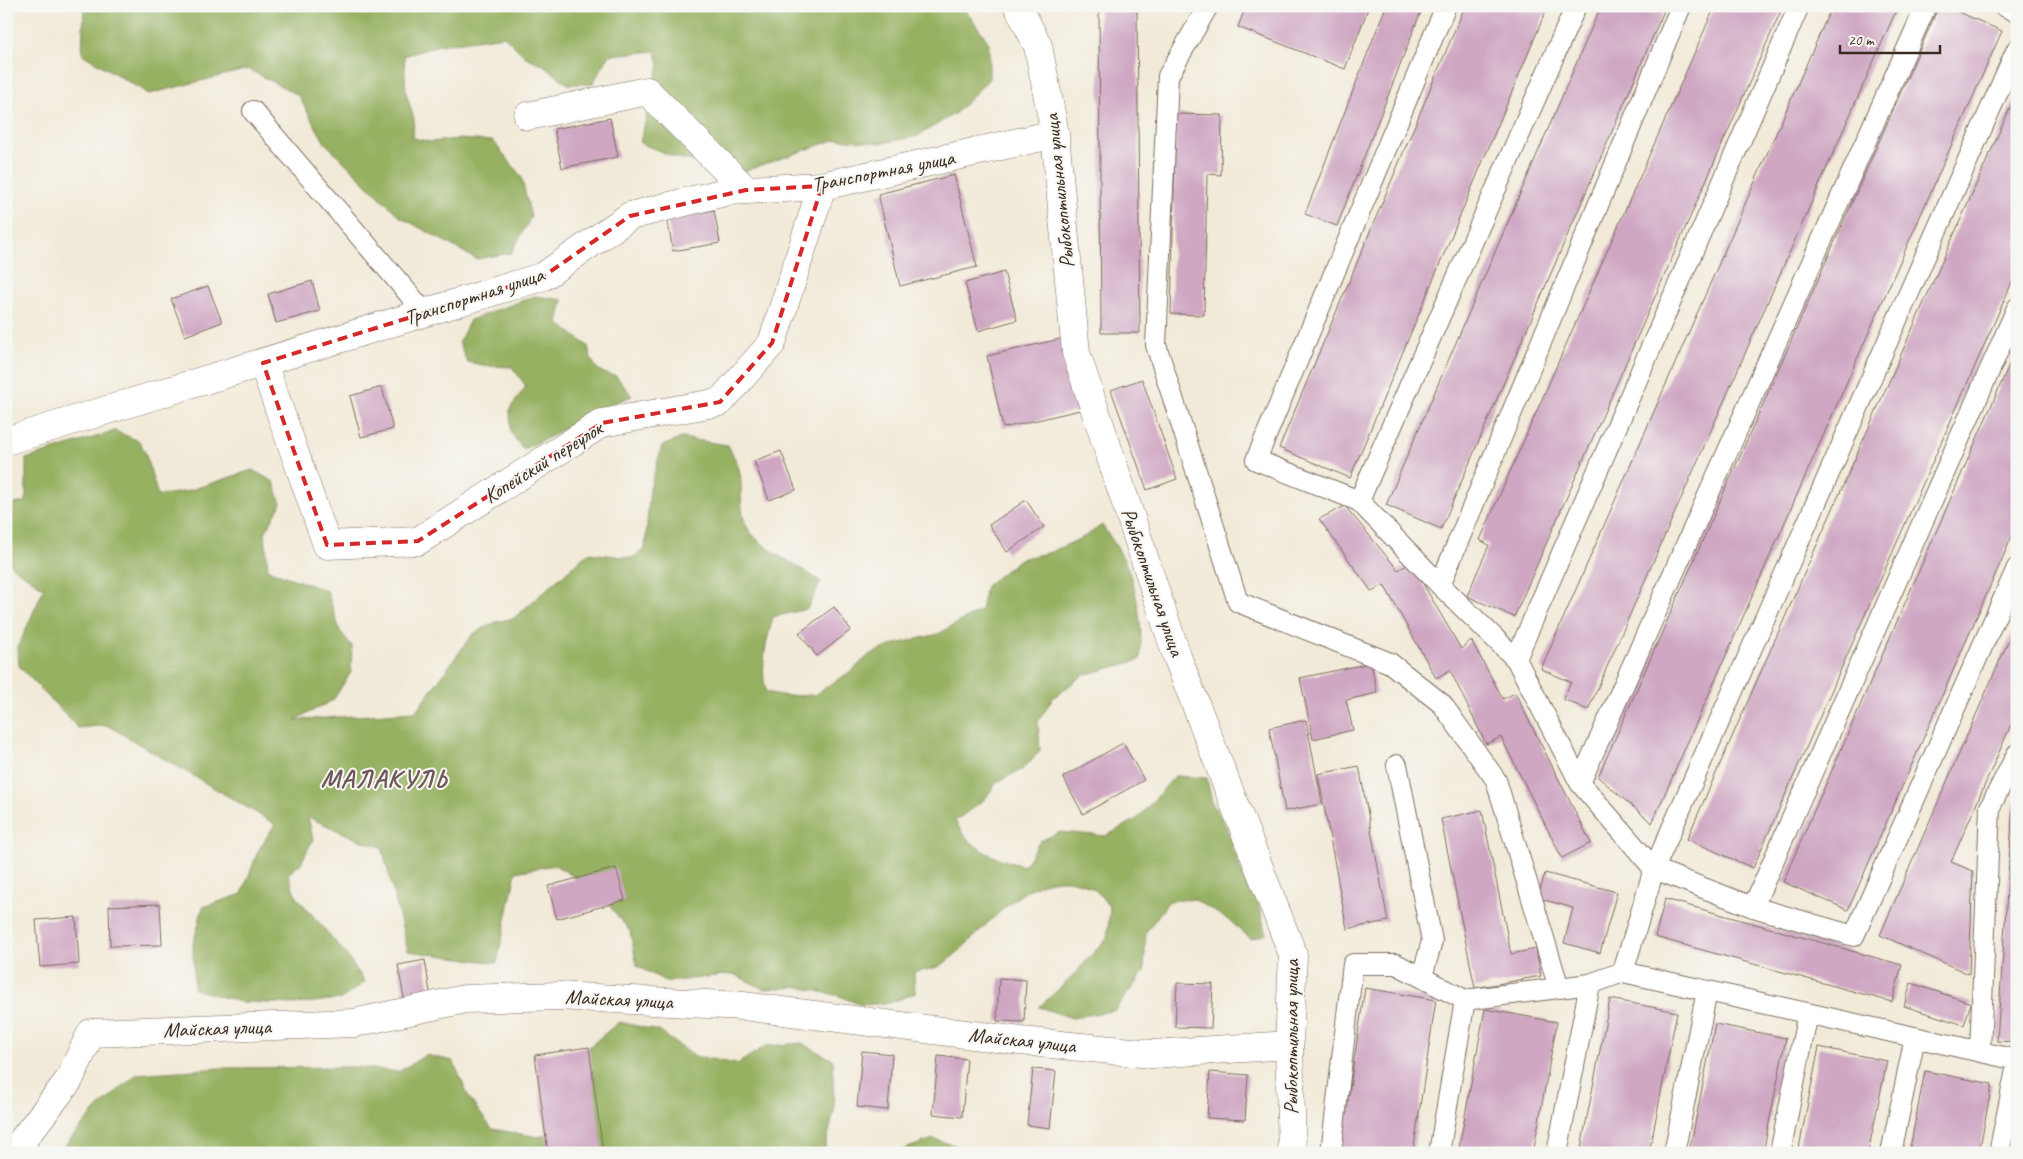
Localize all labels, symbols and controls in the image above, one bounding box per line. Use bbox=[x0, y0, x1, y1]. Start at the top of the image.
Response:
scale bar bbox=[1840, 22, 1940, 54]
text: 20 m bbox=[1848, 31, 1875, 50]
street label: Рыбокоптильная улица bbox=[1038, 111, 1080, 269]
street label: Транспортная улица bbox=[809, 144, 958, 198]
street label: Транспортная улица bbox=[401, 261, 549, 331]
street label: Копейский переулок bbox=[479, 414, 609, 509]
street label: Рыбокоптильная улица bbox=[1116, 505, 1191, 661]
district label: МАЛАКУЛЬ bbox=[321, 762, 448, 795]
street label: Рыбокоптильная улица bbox=[1278, 958, 1304, 1114]
street label: Майская улица bbox=[564, 983, 675, 1015]
street label: Майская улица bbox=[163, 1013, 273, 1043]
street label: Майская улица bbox=[967, 1021, 1079, 1059]

